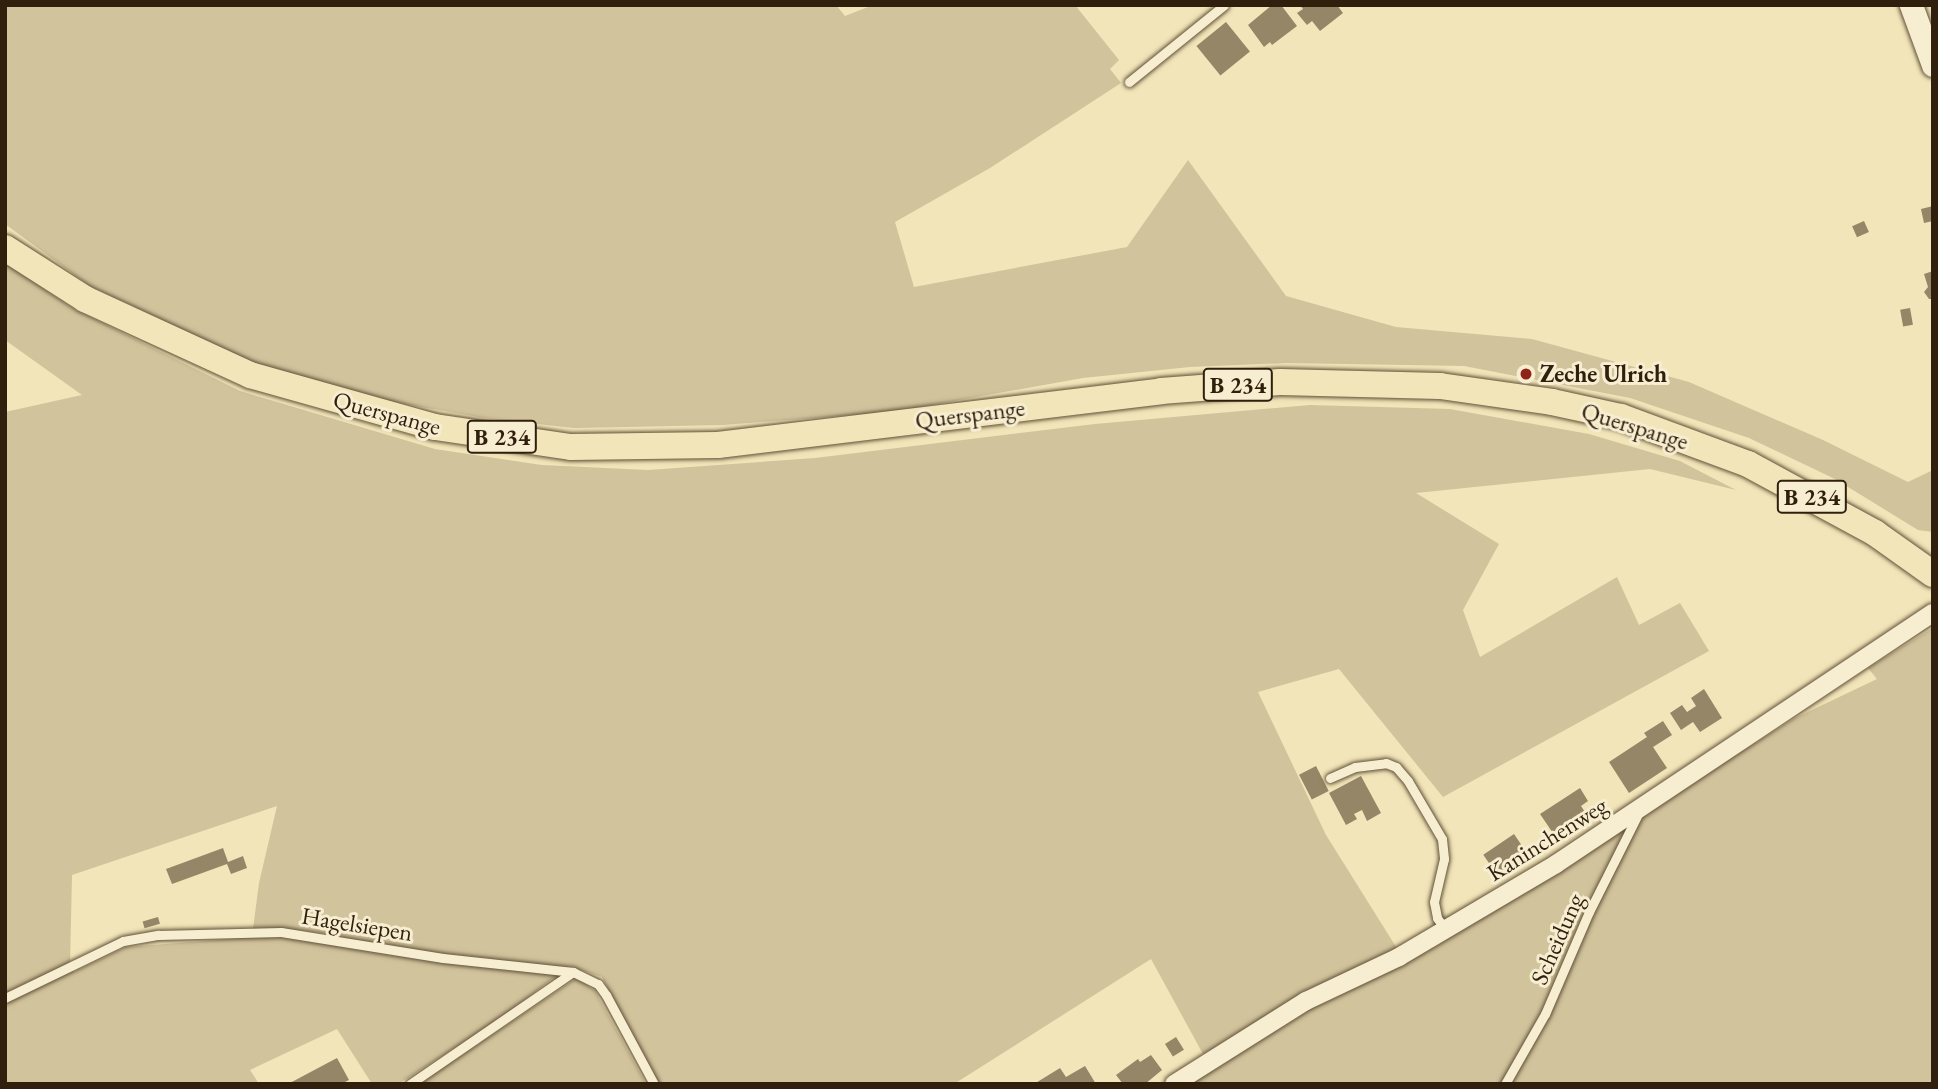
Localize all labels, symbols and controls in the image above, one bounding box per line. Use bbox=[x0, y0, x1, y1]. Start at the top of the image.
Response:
place label: Zeche Ulrich bbox=[1540, 360, 1667, 388]
road number: B 234 bbox=[1201, 366, 1275, 404]
marker: Zeche Ulrich bbox=[1518, 366, 1534, 382]
street label: Querspange bbox=[330, 385, 444, 441]
street label: Querspange bbox=[914, 393, 1026, 435]
street label: Querspange bbox=[1578, 396, 1692, 456]
road number: B 234 bbox=[465, 418, 539, 457]
road number: B 234 bbox=[1775, 477, 1849, 516]
street label: Kaninchenweg bbox=[1482, 791, 1612, 887]
street label: Scheidung bbox=[1524, 889, 1590, 989]
street label: Hagelsiepen bbox=[299, 901, 415, 947]

